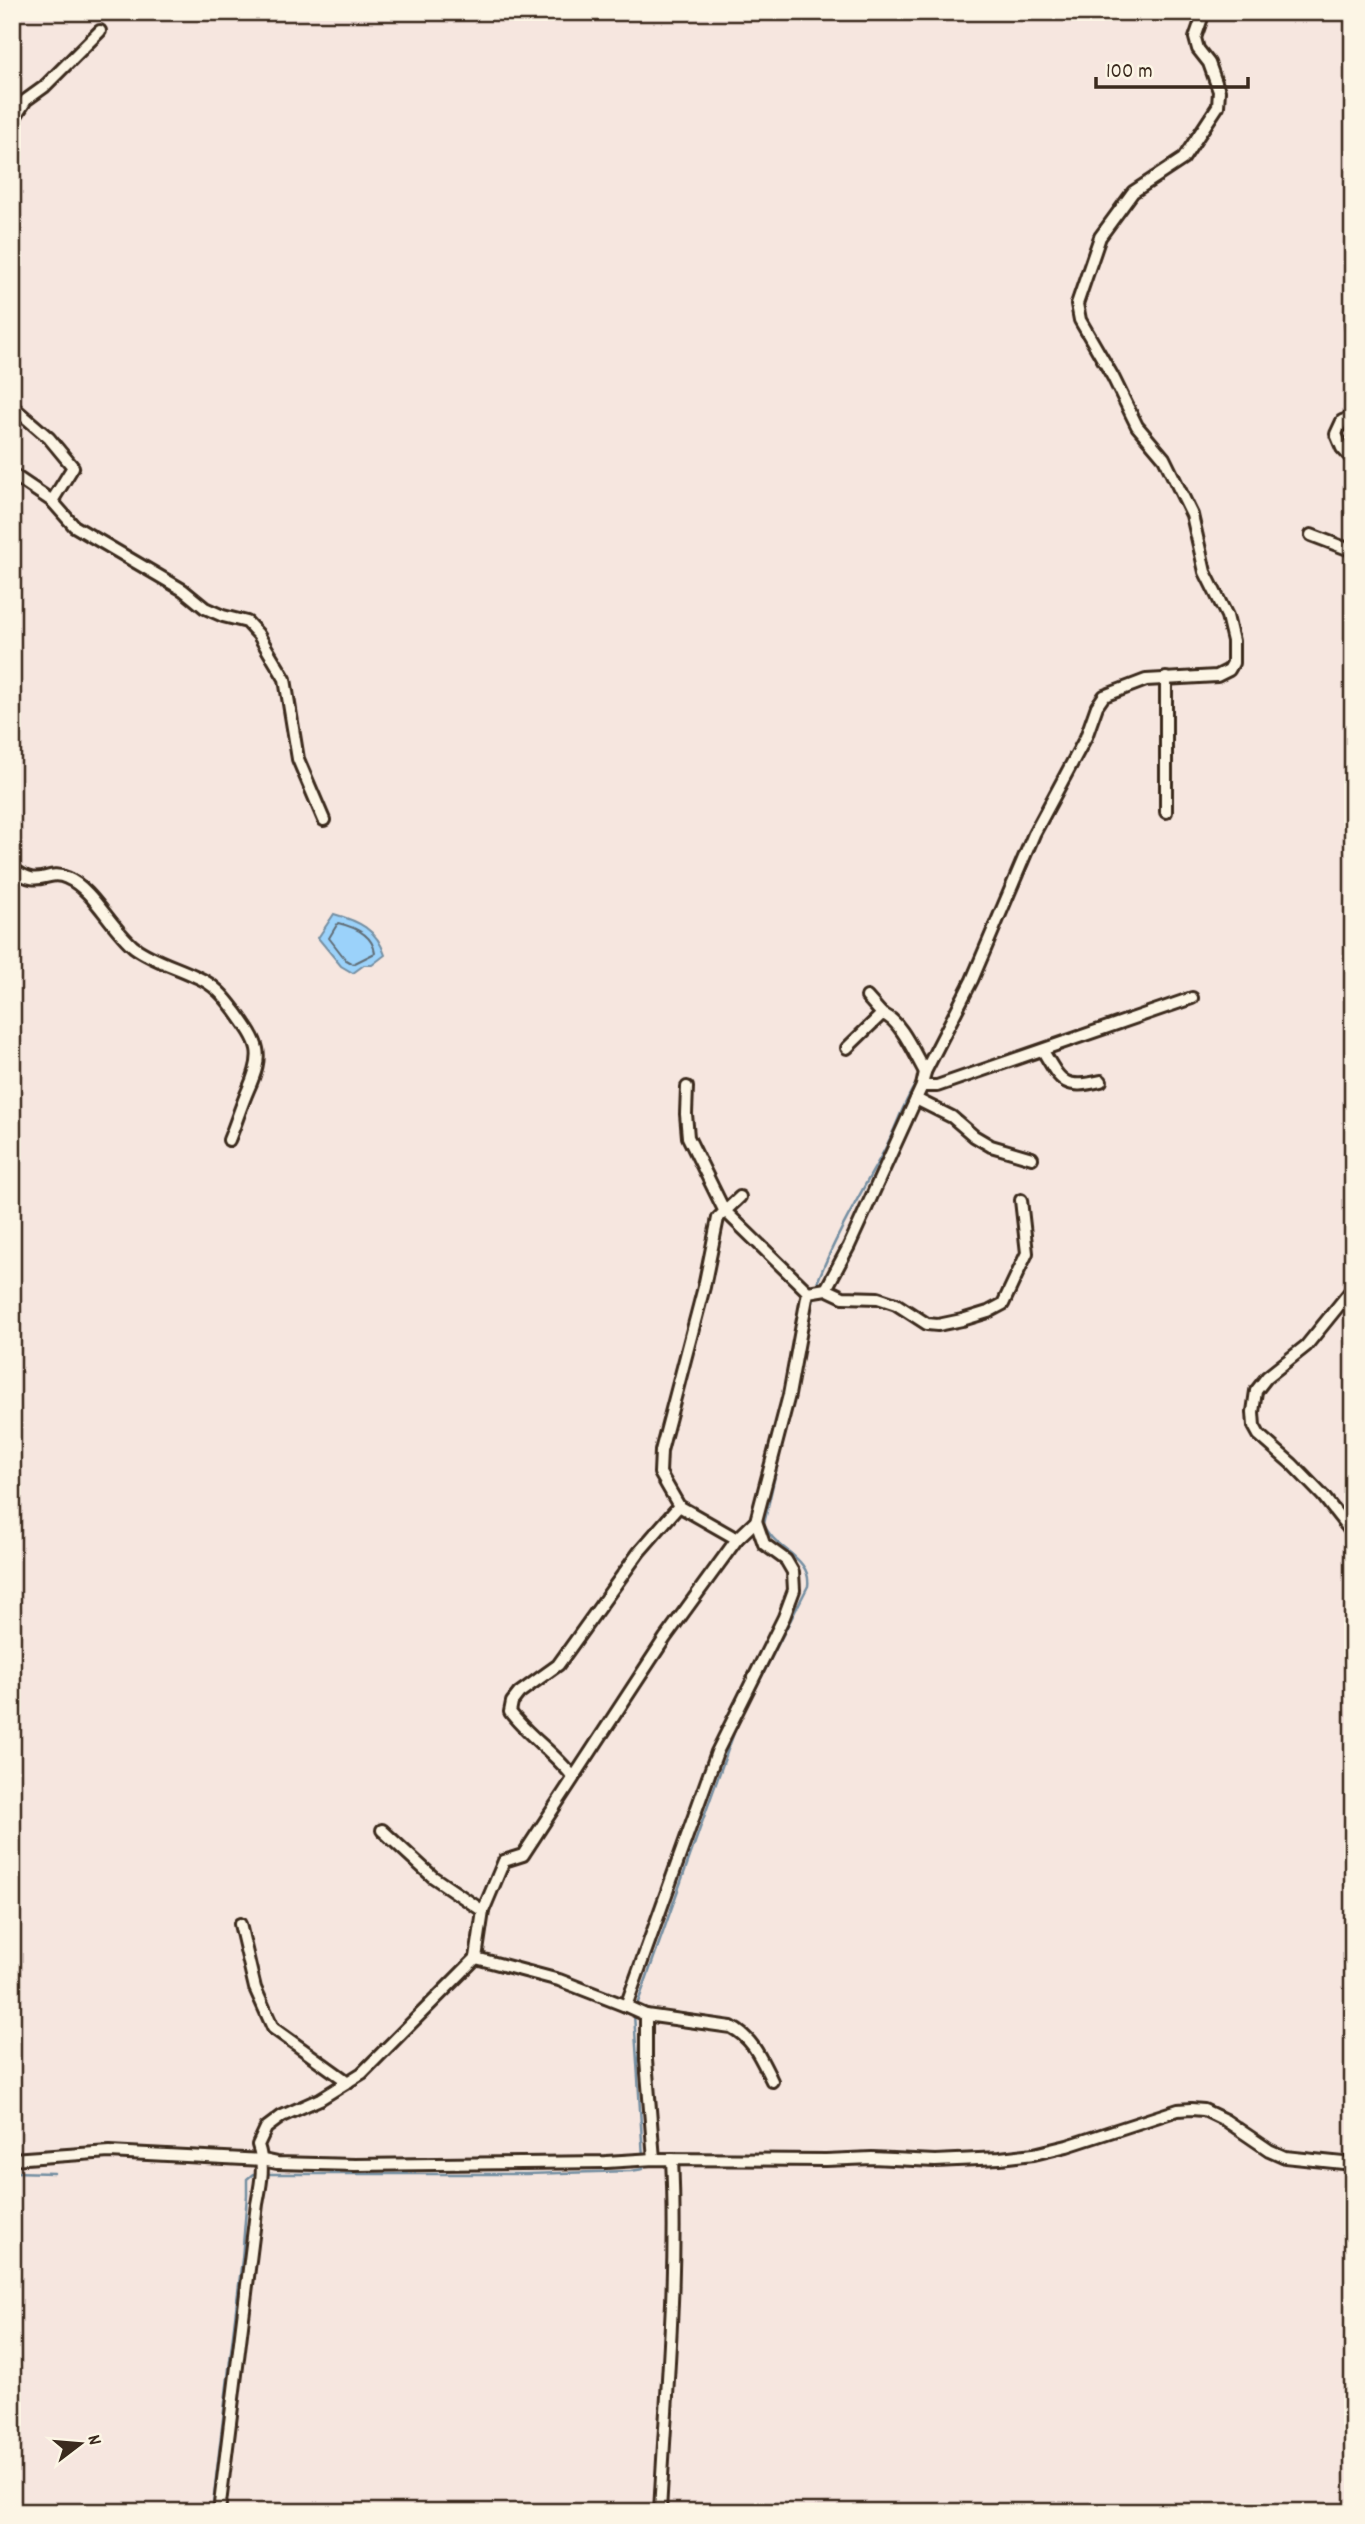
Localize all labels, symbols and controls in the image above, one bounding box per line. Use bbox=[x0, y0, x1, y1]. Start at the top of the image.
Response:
scale bar bbox=[1096, 46, 1248, 90]
text: 100 m bbox=[1106, 58, 1153, 88]
north arrow bbox=[46, 2408, 116, 2478]
text: N bbox=[79, 2432, 107, 2449]

